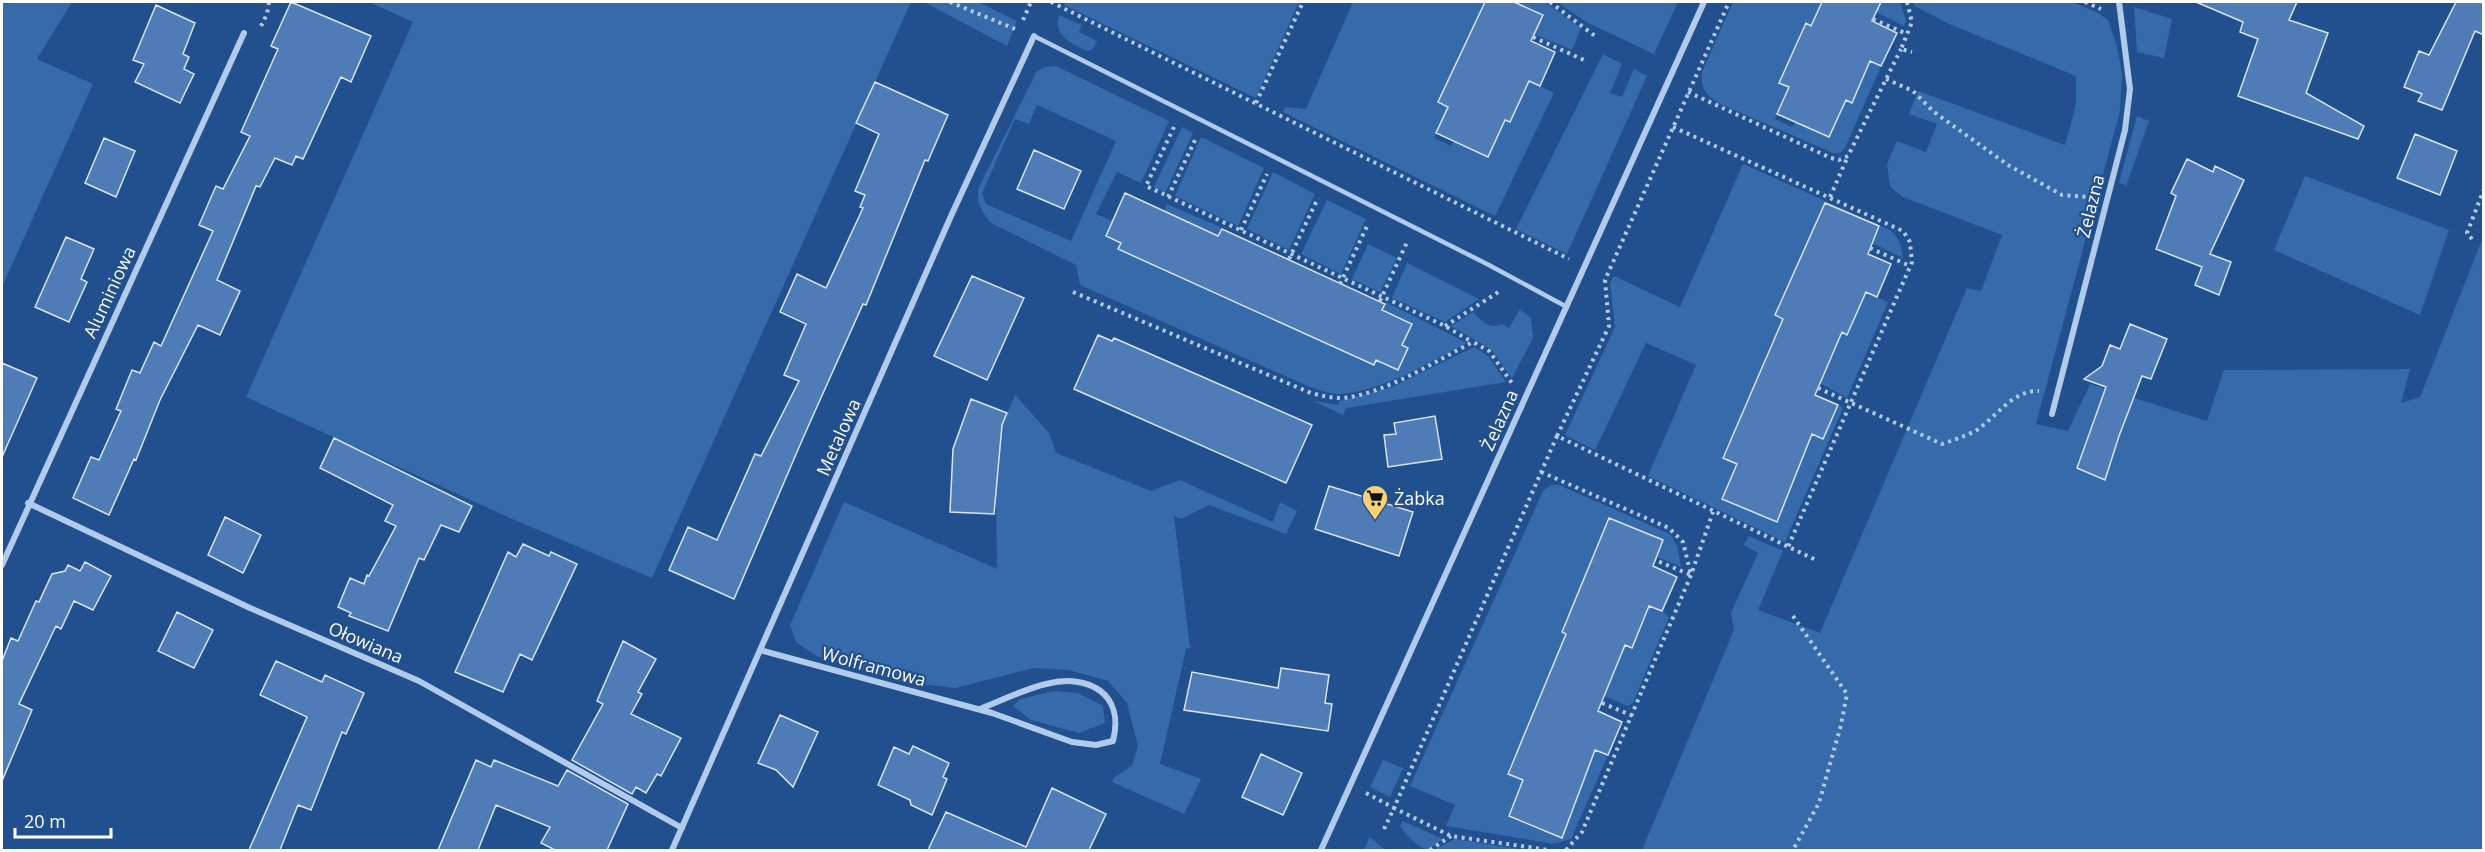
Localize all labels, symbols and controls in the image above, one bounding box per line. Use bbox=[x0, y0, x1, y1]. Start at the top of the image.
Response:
street label: Żelazna bbox=[2071, 172, 2109, 240]
street label: Aluminiowa bbox=[77, 242, 141, 342]
street label: Żelazna bbox=[1475, 386, 1523, 454]
street label: Metalowa bbox=[810, 395, 866, 479]
supermarket icon: Żabka bbox=[1360, 483, 1390, 521]
place label: Żabka bbox=[1394, 486, 1445, 510]
street label: Ołowiana bbox=[325, 616, 407, 668]
street label: Wolframowa bbox=[819, 641, 929, 691]
scale bar bbox=[15, 801, 111, 839]
text: 20 m bbox=[24, 809, 66, 833]

